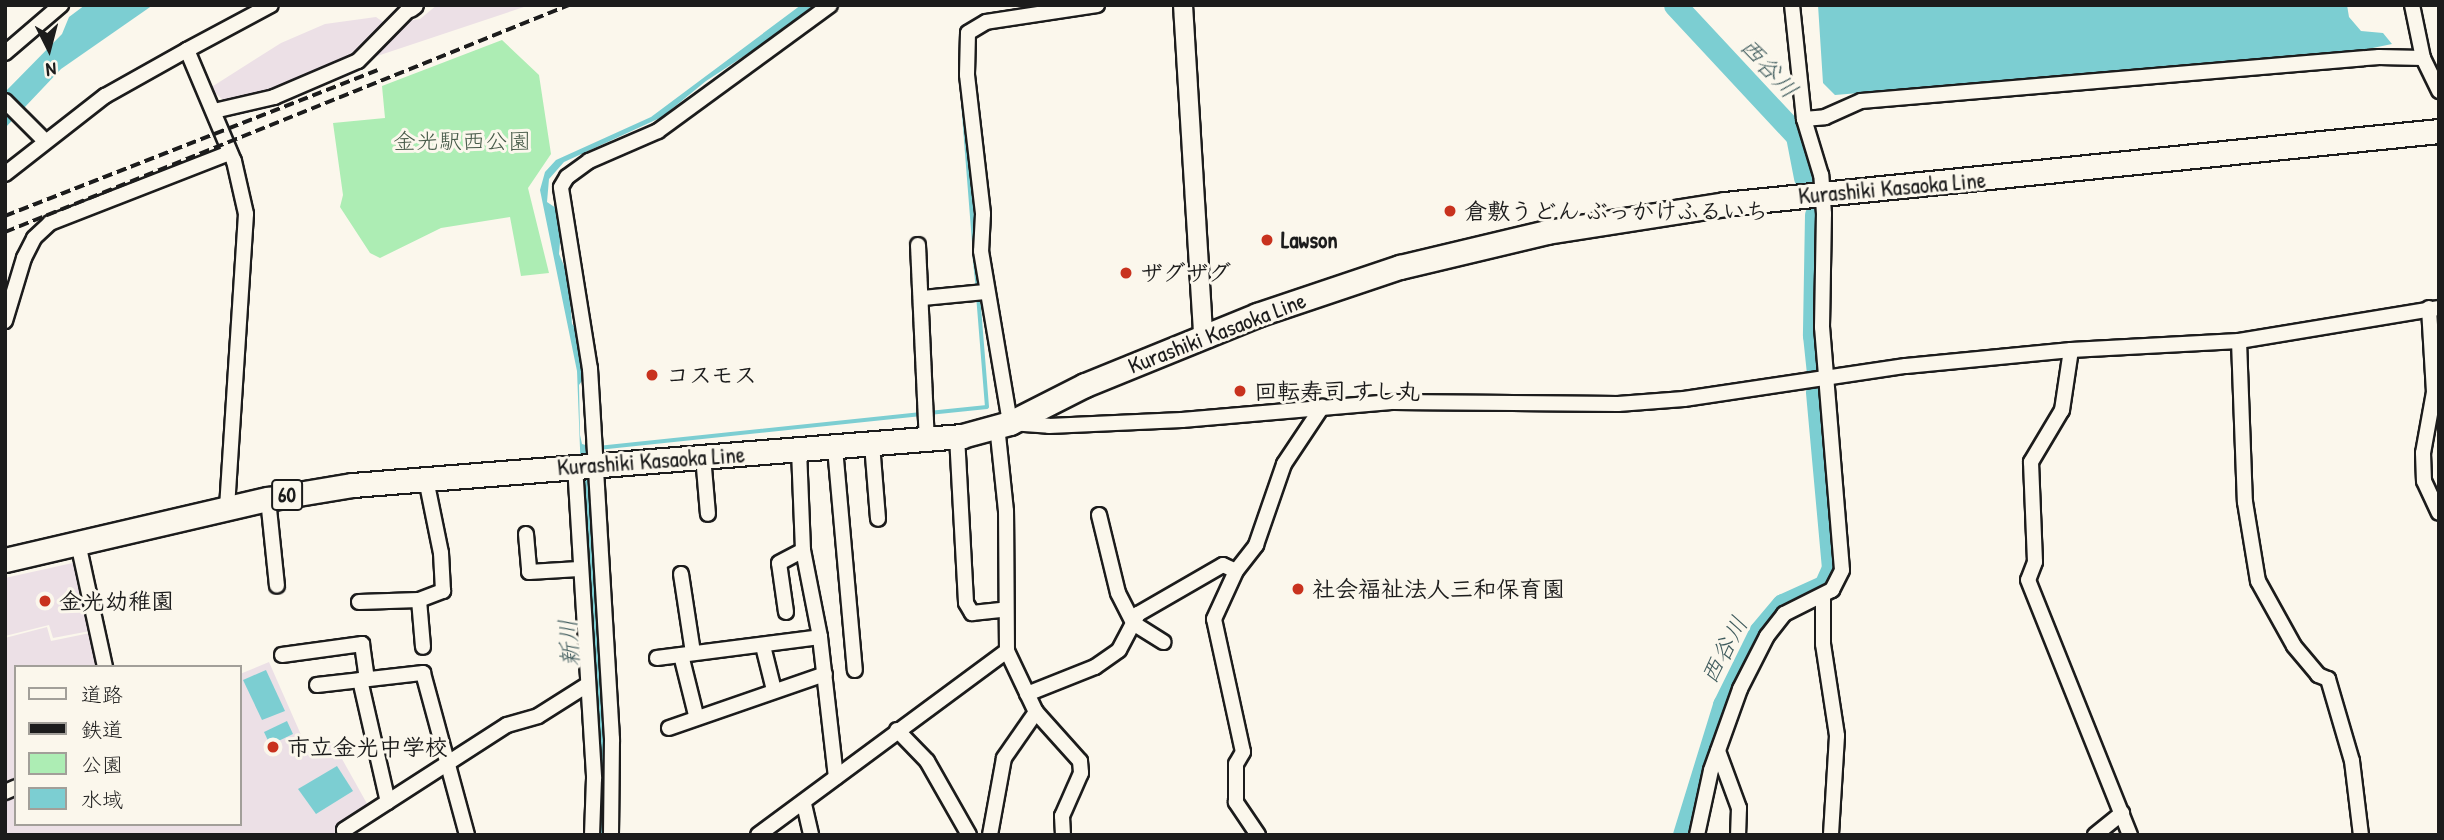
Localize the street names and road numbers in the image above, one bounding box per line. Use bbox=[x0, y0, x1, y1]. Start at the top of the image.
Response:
street label: Kurashiki Kasaoka Line bbox=[1797, 166, 1987, 210]
street label: Kurashiki Kasaoka Line bbox=[1124, 286, 1310, 380]
street label: Kurashiki Kasaoka Line bbox=[556, 441, 746, 481]
road number: 60 bbox=[270, 477, 304, 512]

